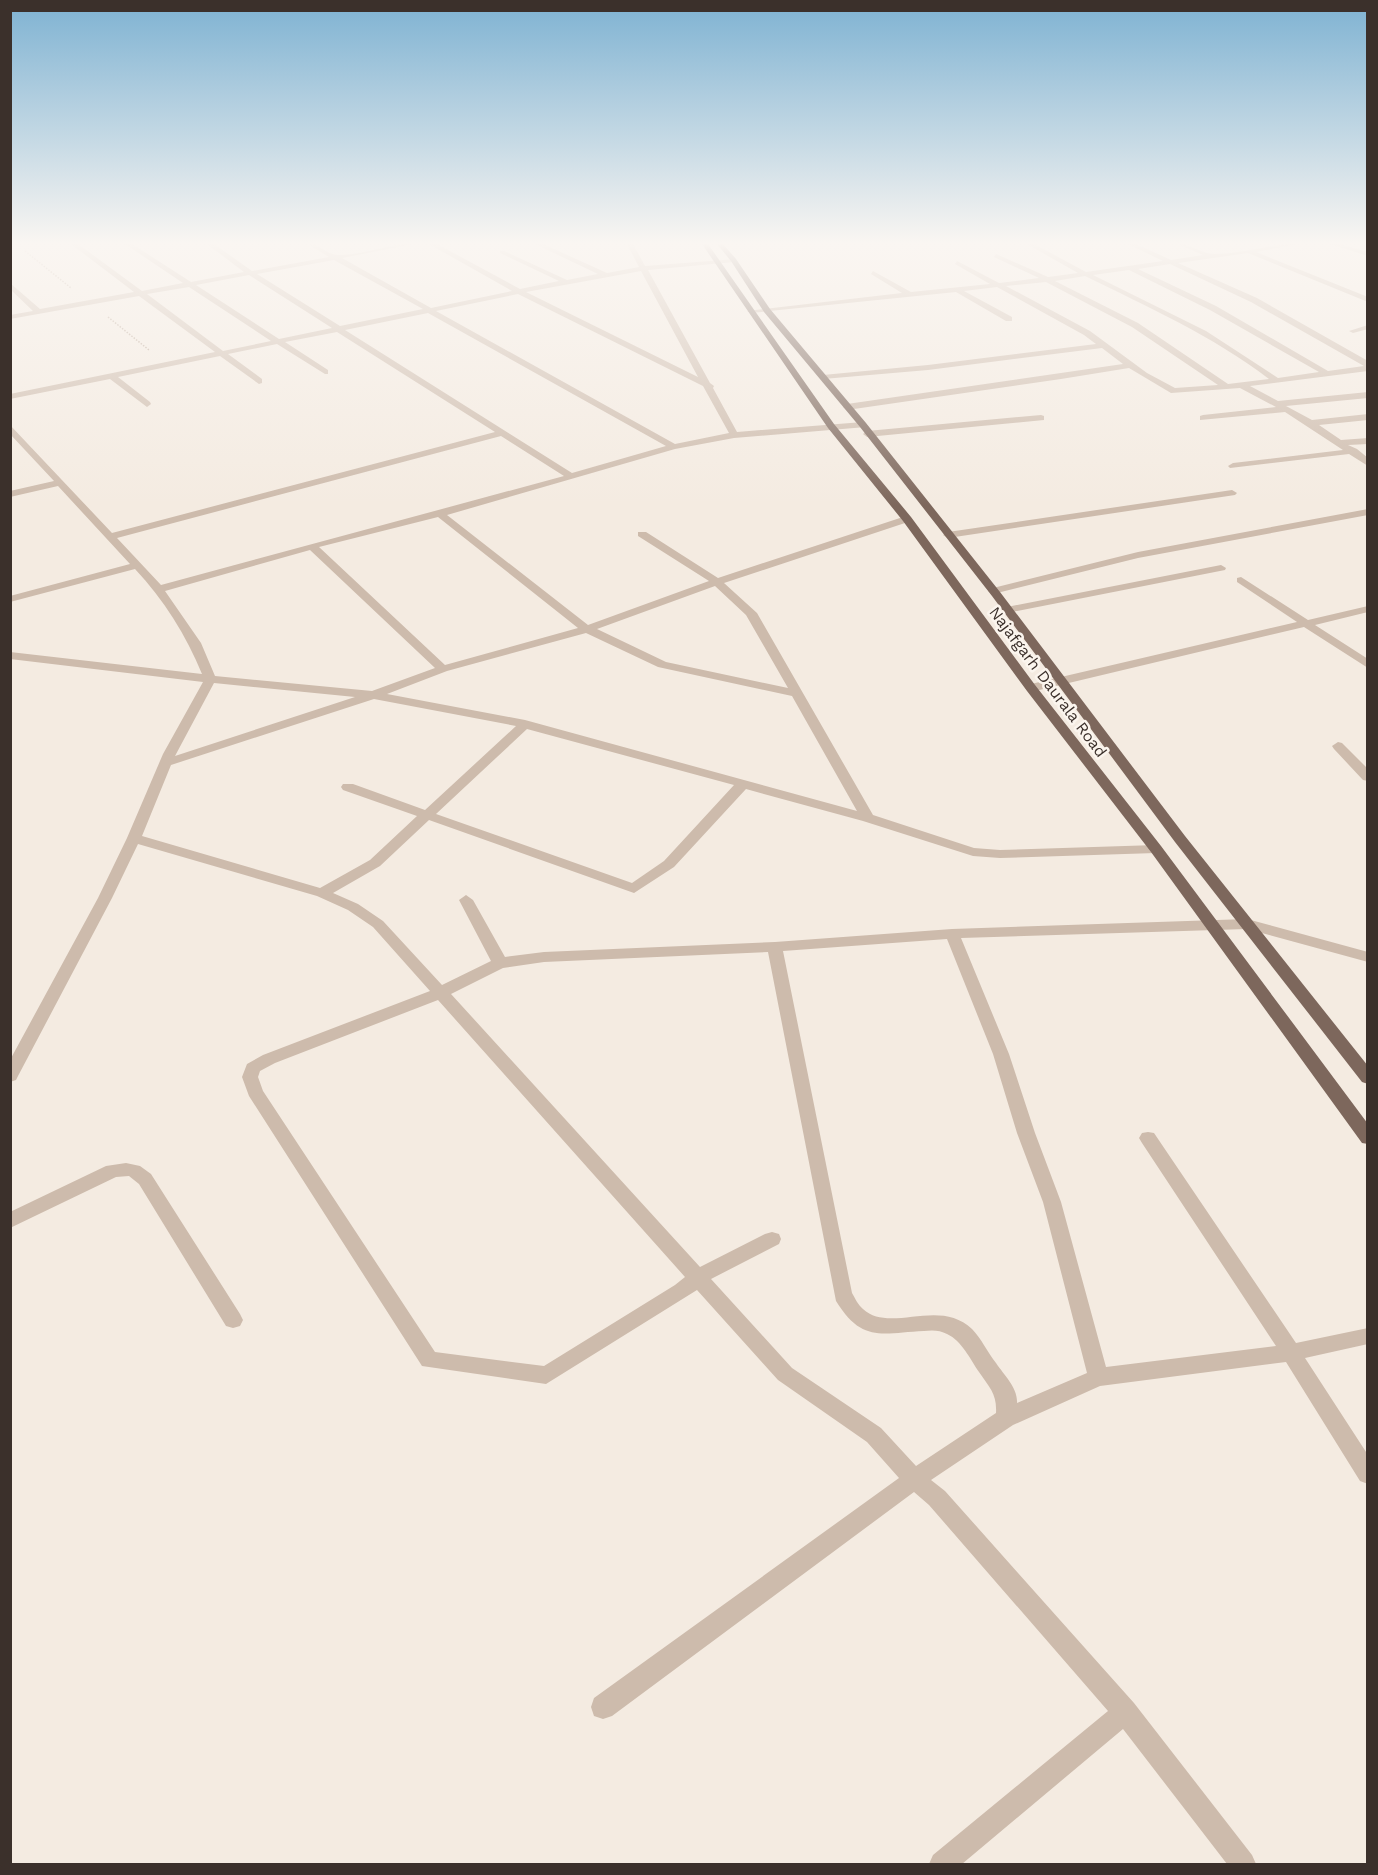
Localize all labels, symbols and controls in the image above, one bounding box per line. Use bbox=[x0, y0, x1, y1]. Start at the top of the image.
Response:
street label: Najafgarh Daurala Road bbox=[985, 603, 1111, 761]

